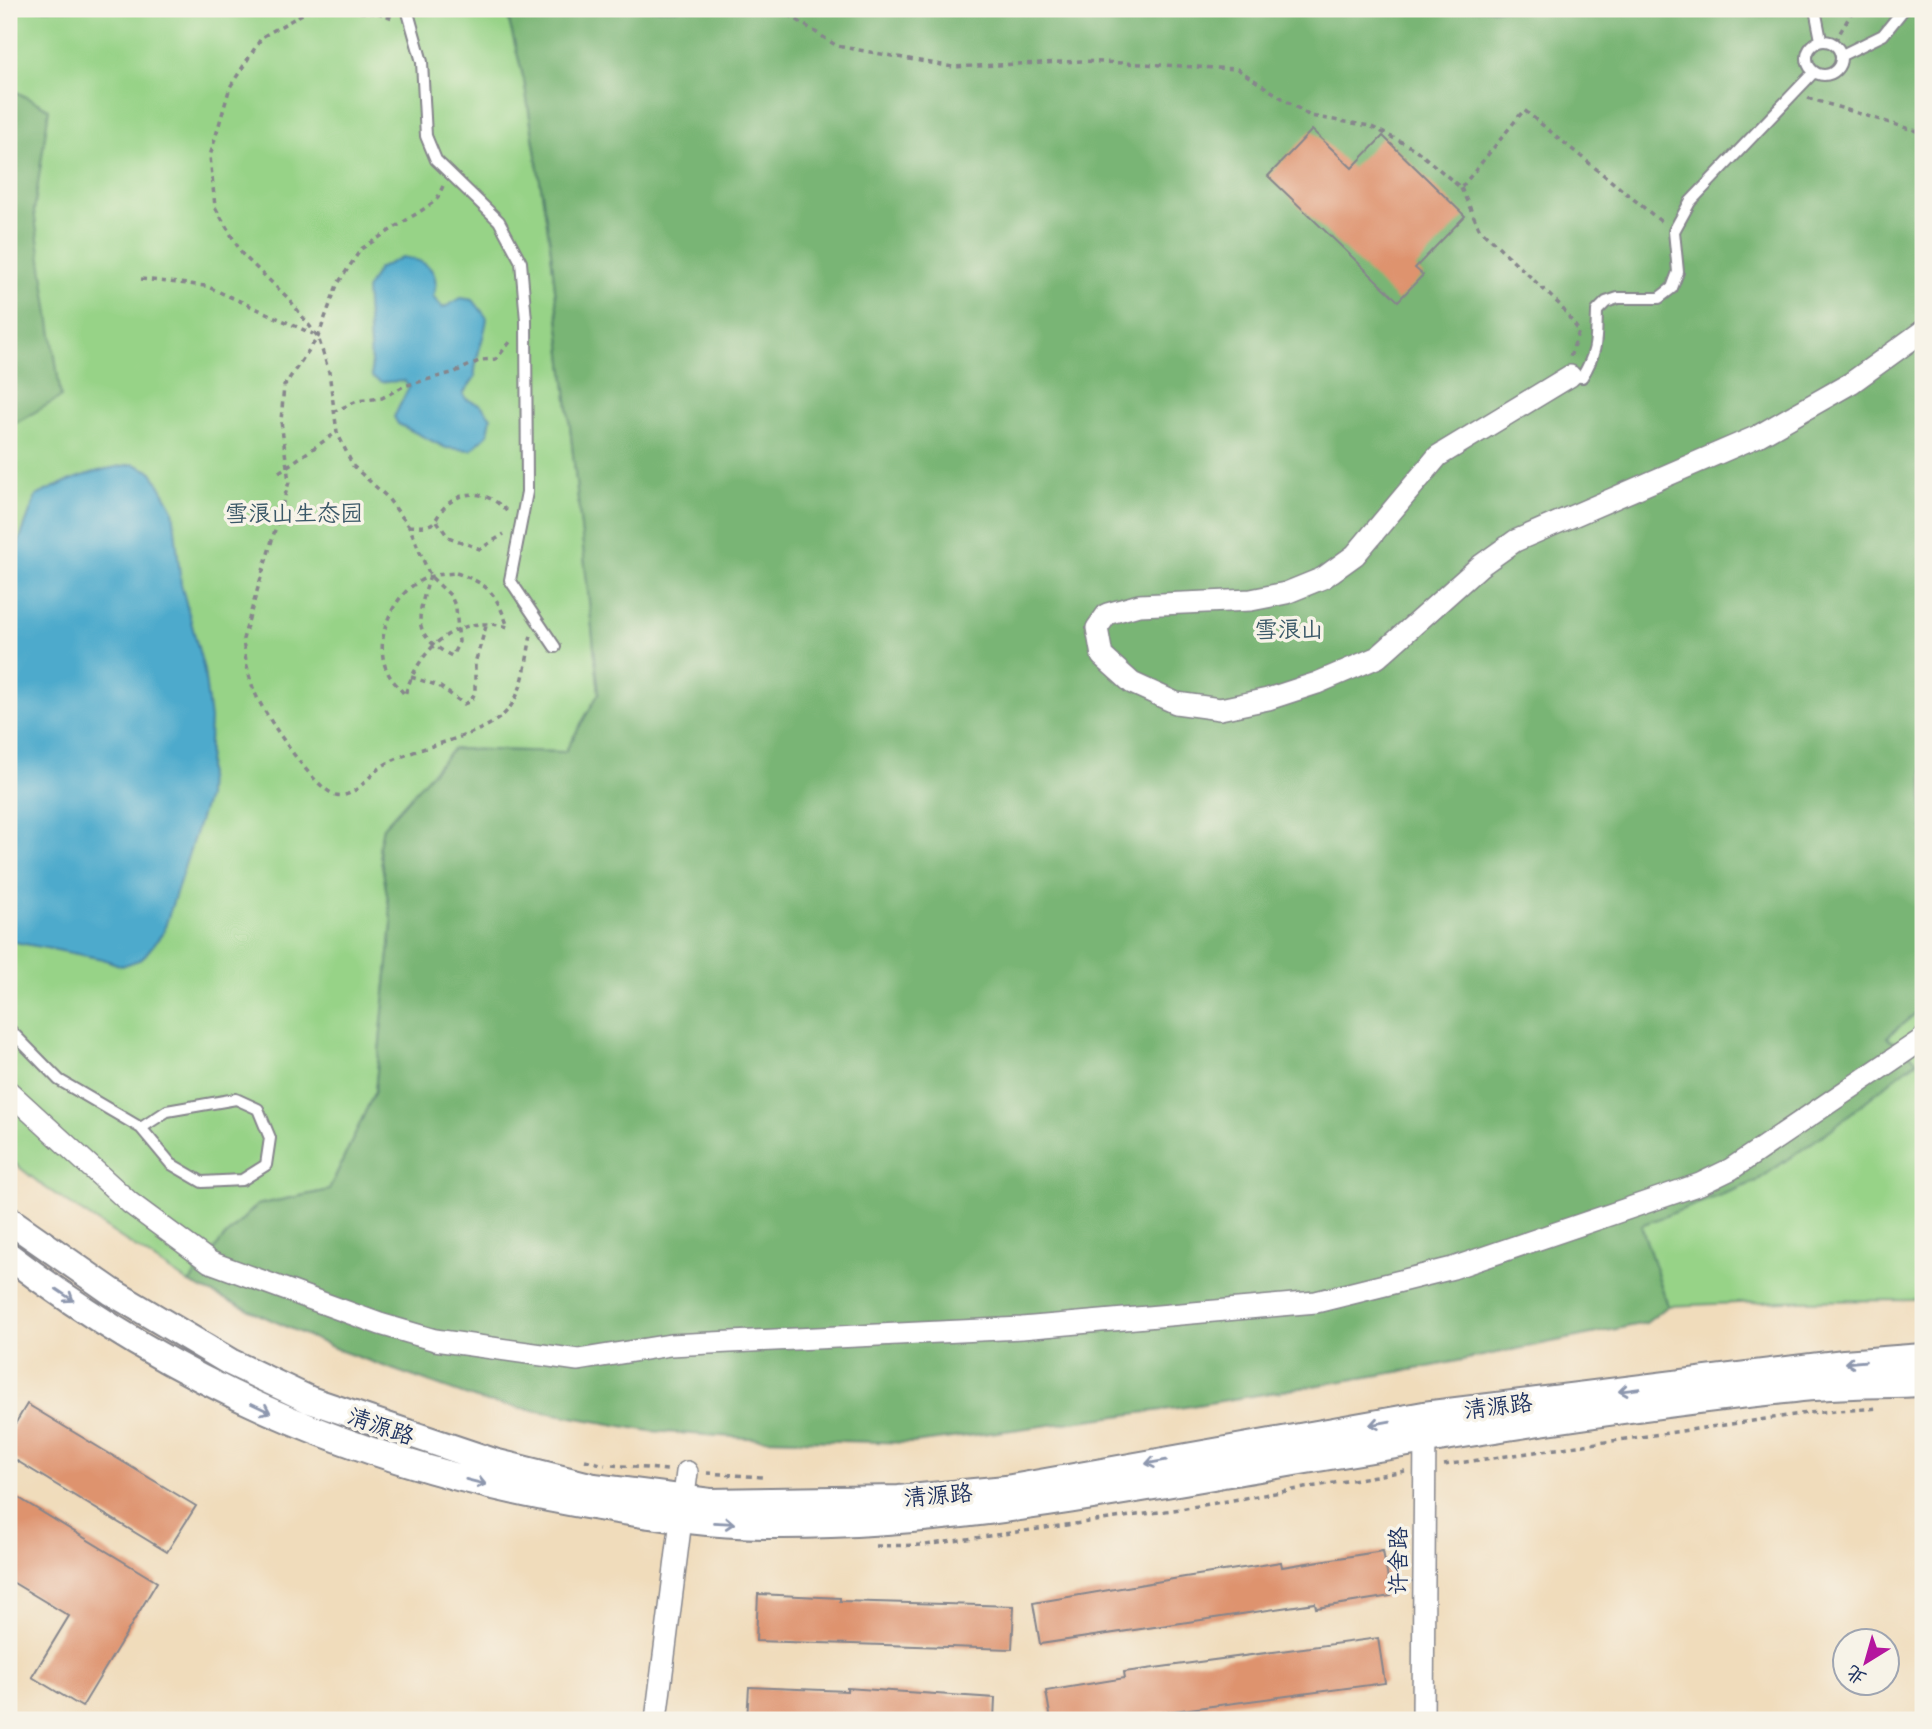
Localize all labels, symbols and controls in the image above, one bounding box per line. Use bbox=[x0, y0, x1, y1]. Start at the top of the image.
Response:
park label: 雪浪山生态园 bbox=[225, 500, 363, 533]
park label: 雪浪山 bbox=[1255, 616, 1324, 649]
one-way arrow bbox=[54, 1288, 74, 1302]
one-way arrow bbox=[1844, 1356, 1867, 1369]
one-way arrow bbox=[1619, 1383, 1641, 1396]
street label: 清源路 bbox=[1462, 1389, 1535, 1430]
one-way arrow bbox=[250, 1402, 271, 1416]
street label: 清源路 bbox=[342, 1402, 418, 1456]
one-way arrow bbox=[1369, 1417, 1392, 1430]
one-way arrow bbox=[1145, 1456, 1168, 1470]
one-way arrow bbox=[464, 1476, 487, 1490]
street label: 清源路 bbox=[902, 1479, 974, 1518]
one-way arrow bbox=[713, 1517, 735, 1530]
street label: 许舍路 bbox=[1385, 1527, 1418, 1596]
north arrow bbox=[1830, 1628, 1900, 1698]
text: 北 bbox=[1842, 1656, 1874, 1689]

